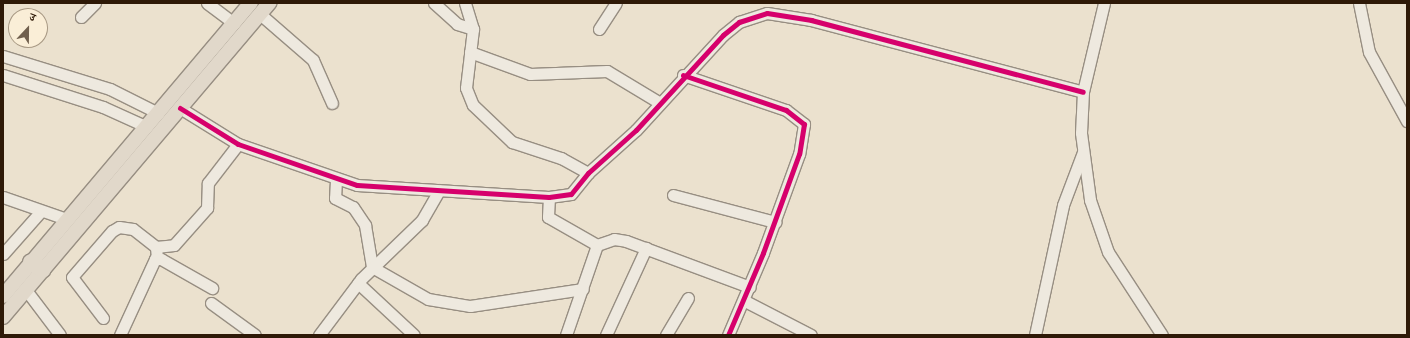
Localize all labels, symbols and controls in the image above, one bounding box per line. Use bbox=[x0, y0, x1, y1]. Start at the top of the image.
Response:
north arrow bbox=[8, 8, 48, 48]
text: उ bbox=[27, 10, 37, 25]

